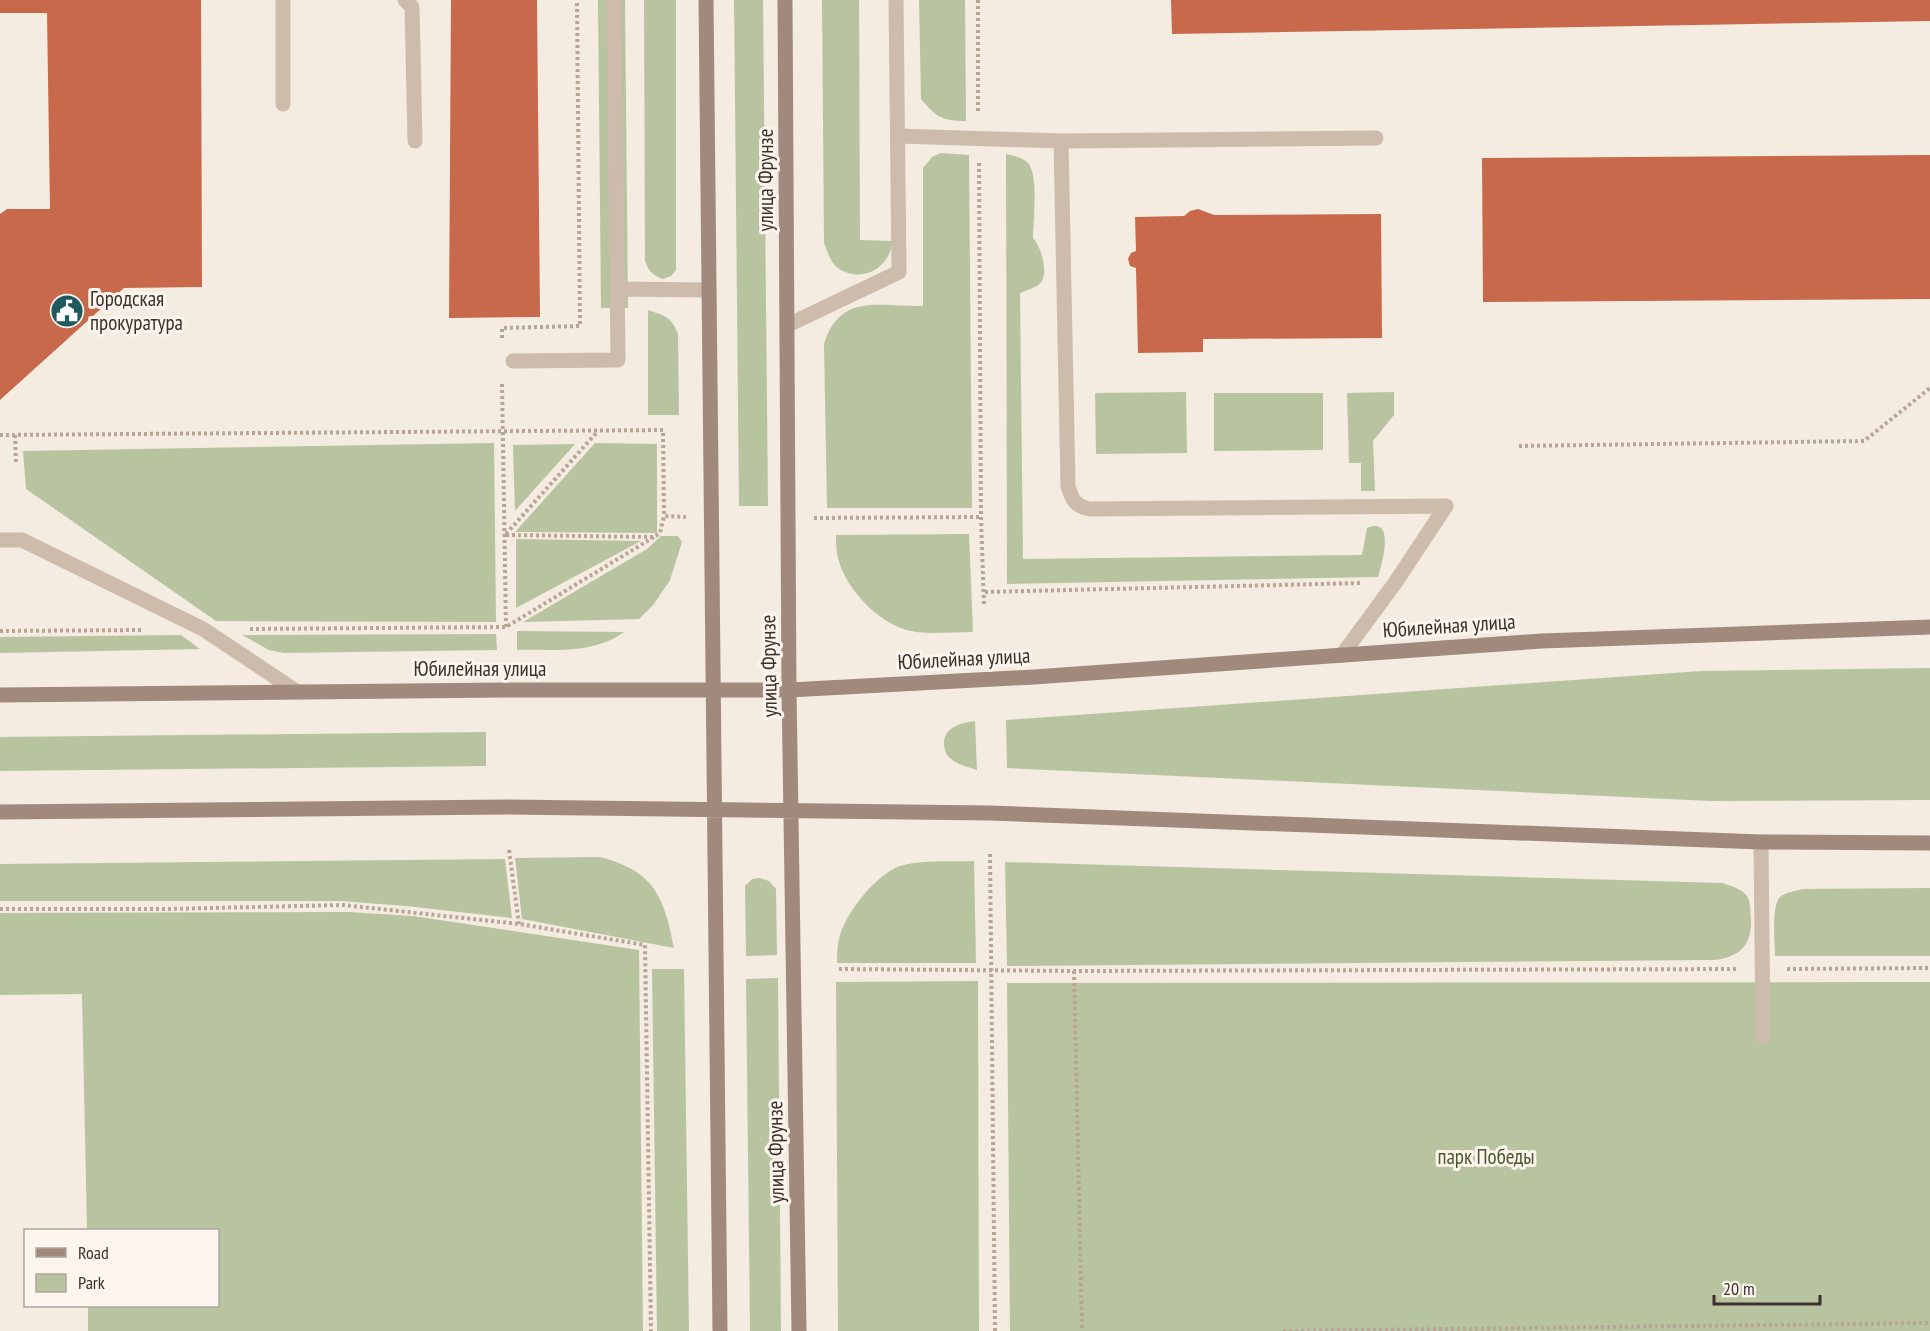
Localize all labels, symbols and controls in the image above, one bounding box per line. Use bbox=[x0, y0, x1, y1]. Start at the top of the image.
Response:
street label: улица Фрунзе bbox=[752, 129, 779, 231]
place label: Городская прокуратура bbox=[90, 285, 183, 336]
public building icon: Городская прокуратура bbox=[49, 293, 85, 329]
street label: Юбилейная улица bbox=[1382, 607, 1516, 644]
street label: улица Фрунзе bbox=[754, 614, 783, 718]
street label: Юбилейная улица bbox=[897, 642, 1031, 675]
street label: Юбилейная улица bbox=[414, 655, 546, 682]
street label: улица Фрунзе bbox=[761, 1100, 790, 1204]
park label: парк Победы bbox=[1437, 1143, 1535, 1170]
legend bbox=[24, 1229, 219, 1307]
text: Road bbox=[78, 1241, 109, 1264]
scale bar bbox=[1714, 1268, 1820, 1306]
text: Park bbox=[78, 1271, 105, 1294]
text: 20 m bbox=[1723, 1277, 1755, 1300]

